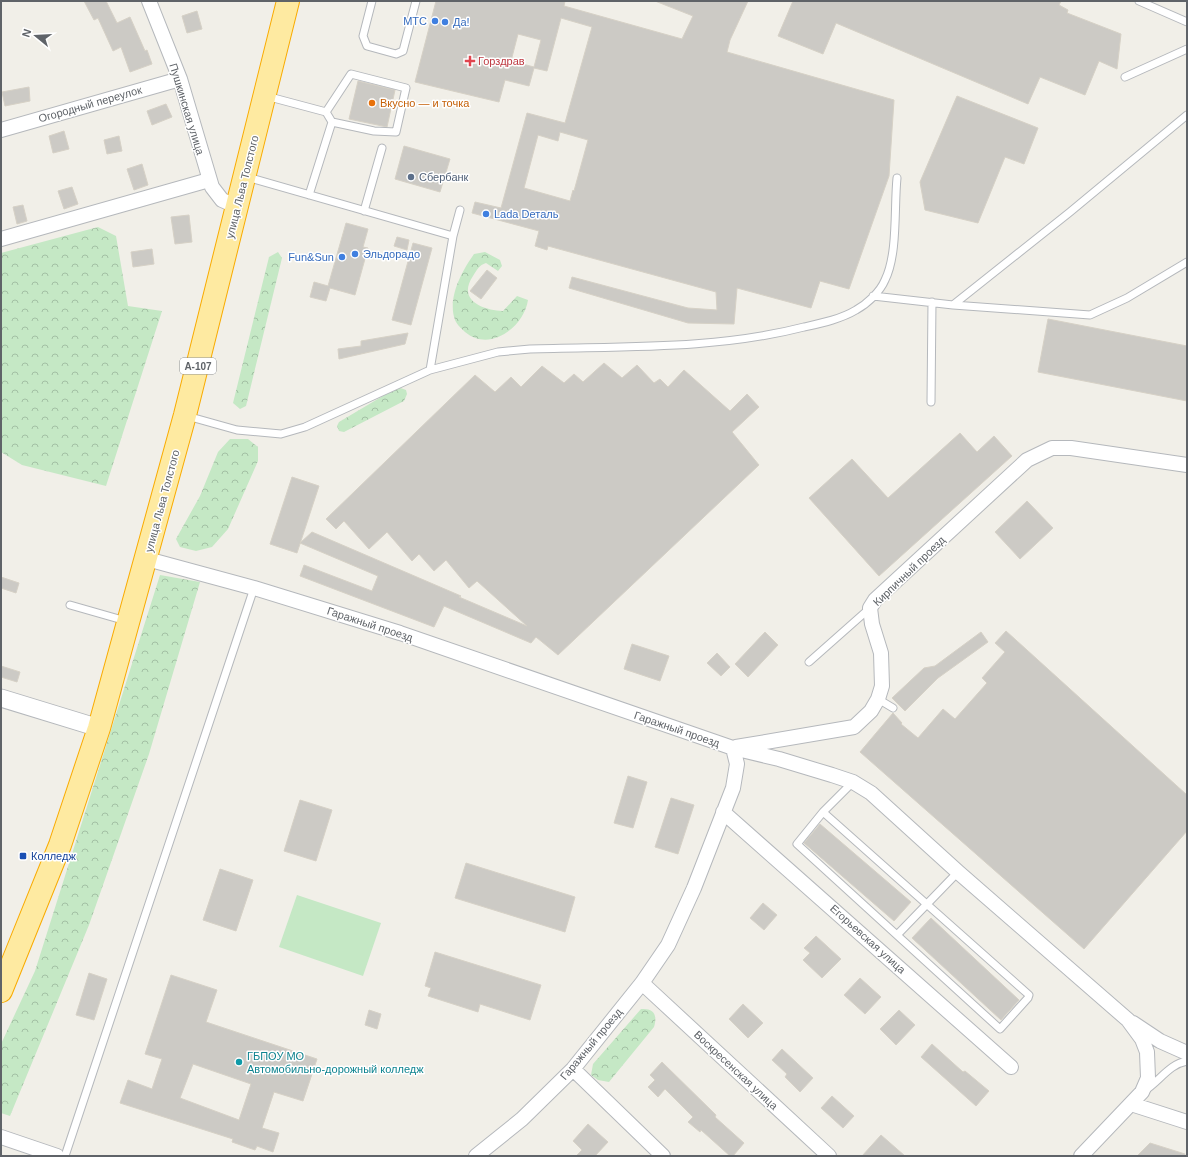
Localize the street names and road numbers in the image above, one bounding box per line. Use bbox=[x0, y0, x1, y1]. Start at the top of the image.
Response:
street label: Пушкинская улица bbox=[167, 62, 207, 157]
street label: Огородный переулок bbox=[37, 83, 143, 125]
street label: улица Льва Толстого bbox=[223, 134, 261, 240]
road number: А-107 bbox=[180, 358, 216, 374]
street label: улица Льва Толстого bbox=[143, 448, 181, 554]
street label: Кирпичный проезд bbox=[871, 533, 948, 608]
street label: Гаражный проезд bbox=[326, 604, 415, 644]
street label: Гаражный проезд bbox=[633, 709, 722, 749]
street label: Егорьевская улица bbox=[828, 902, 909, 976]
street label: Гаражный проезд bbox=[558, 1005, 625, 1082]
street label: Воскресенская улица bbox=[692, 1028, 781, 1112]

